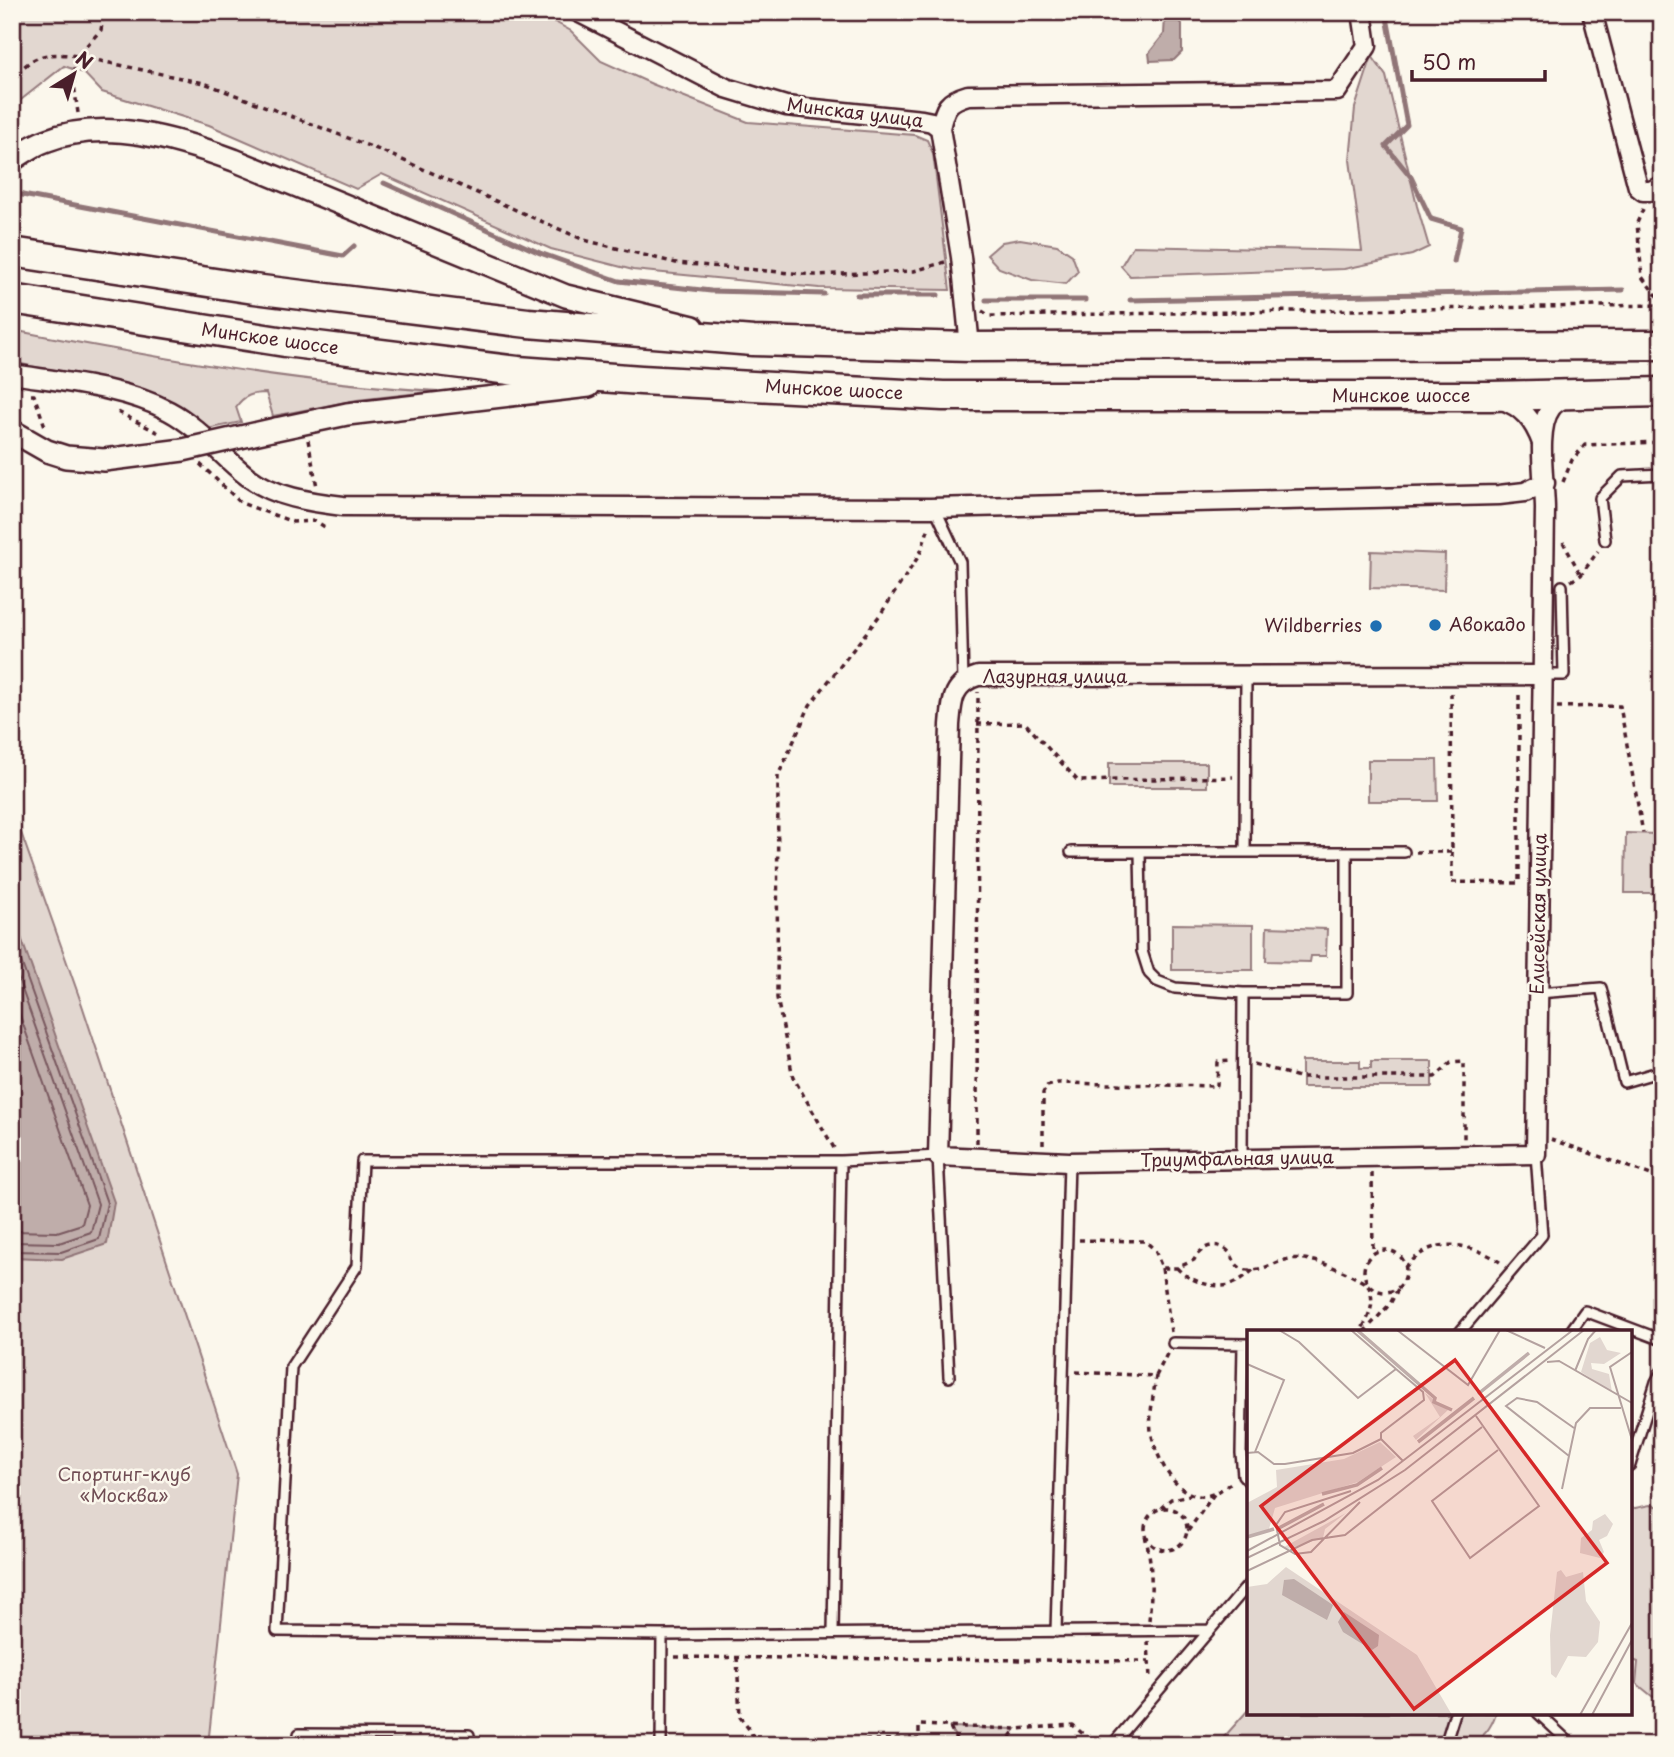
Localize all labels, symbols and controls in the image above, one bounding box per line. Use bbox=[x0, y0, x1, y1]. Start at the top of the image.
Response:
north arrow bbox=[38, 38, 108, 108]
scale bar bbox=[1412, 38, 1544, 82]
text: N bbox=[70, 44, 99, 75]
text: 50 m bbox=[1422, 45, 1476, 77]
street label: Минская улица bbox=[785, 90, 926, 133]
street label: Минское шоссе bbox=[200, 315, 341, 361]
street label: Минское шоссе bbox=[764, 371, 904, 406]
street label: Минское шоссе bbox=[1332, 381, 1470, 408]
place label: Авокадо bbox=[1449, 610, 1526, 637]
place label: Wildberries bbox=[1264, 611, 1362, 638]
marker: Авокадо bbox=[1427, 617, 1443, 633]
marker: Wildberries bbox=[1368, 618, 1384, 634]
street label: Лазурная улица bbox=[983, 662, 1128, 689]
street label: Елисейская улица bbox=[1523, 832, 1552, 995]
street label: Триумфальная улица bbox=[1140, 1142, 1335, 1173]
inset map bbox=[1247, 1330, 1632, 1715]
park label: Спортинг-клуб «Москва» bbox=[57, 1460, 191, 1508]

